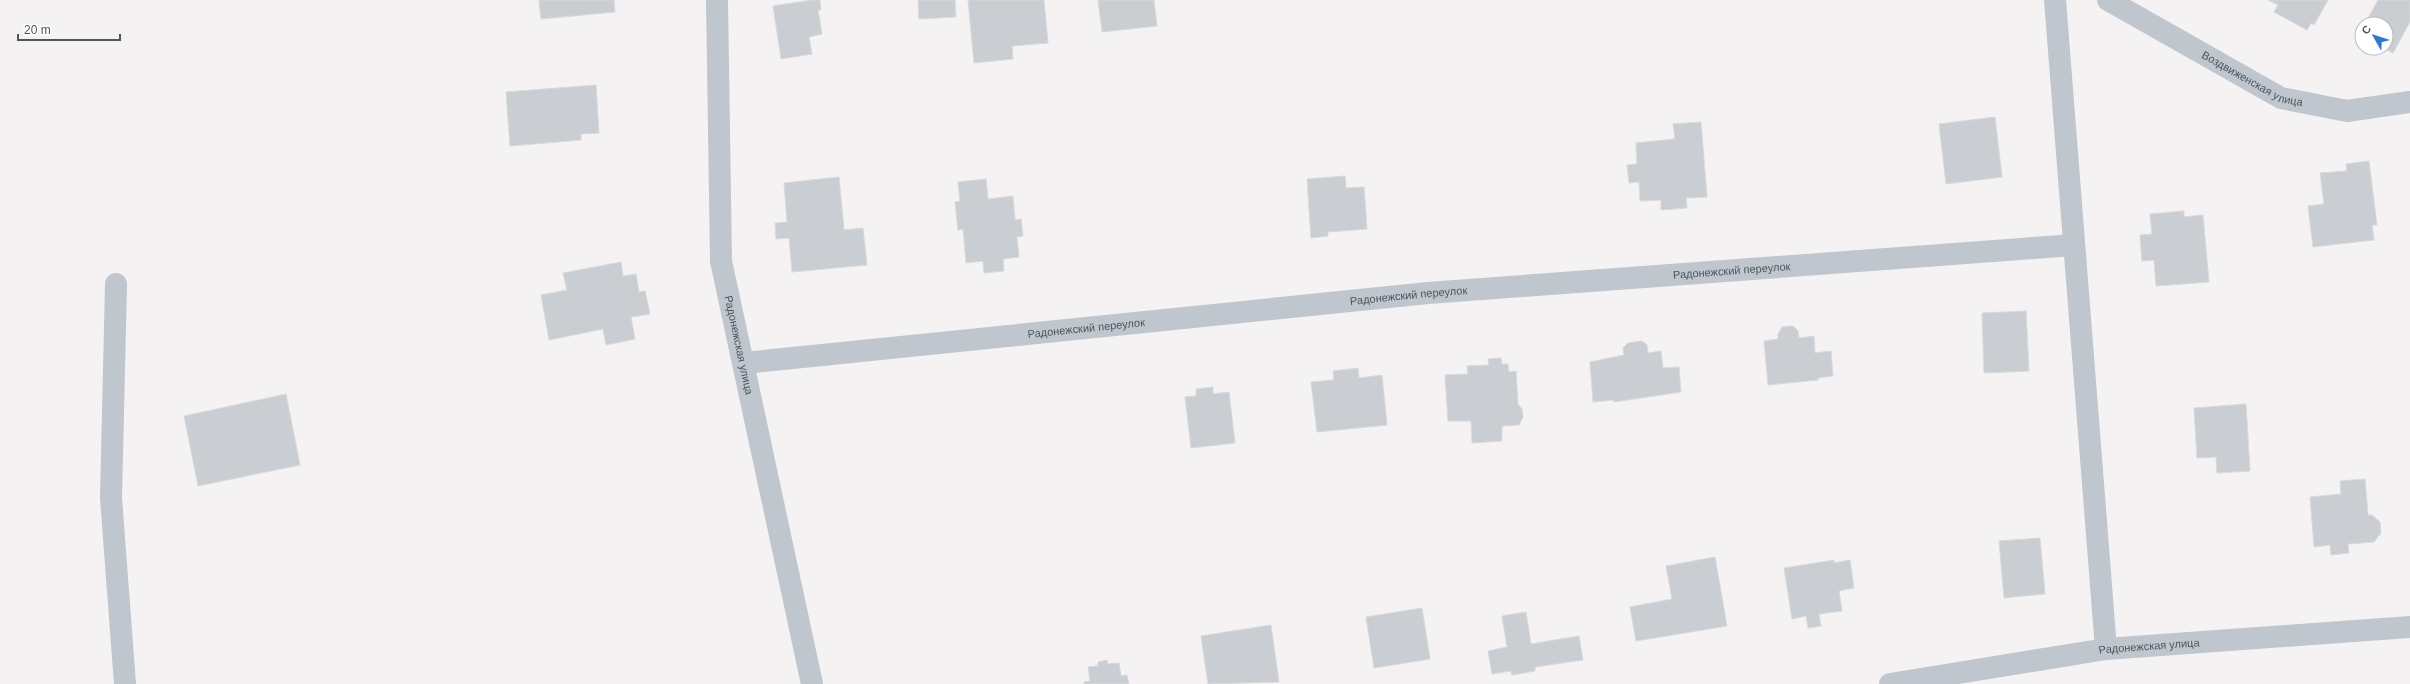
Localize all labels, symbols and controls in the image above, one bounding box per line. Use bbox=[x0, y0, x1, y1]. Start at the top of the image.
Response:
scale bar bbox=[18, 16, 120, 42]
north arrow bbox=[2354, 16, 2394, 56]
text: 20 m bbox=[24, 23, 51, 37]
text: С bbox=[2359, 23, 2373, 37]
street label: Воздвиженская улица bbox=[2200, 48, 2305, 108]
street label: Радонежский переулок bbox=[1672, 260, 1791, 281]
street label: Радонежский переулок bbox=[1349, 284, 1468, 307]
street label: Радонежская улица bbox=[723, 294, 756, 397]
street label: Радонежский переулок bbox=[1027, 316, 1146, 340]
street label: Радонежская улица bbox=[2098, 636, 2201, 656]

